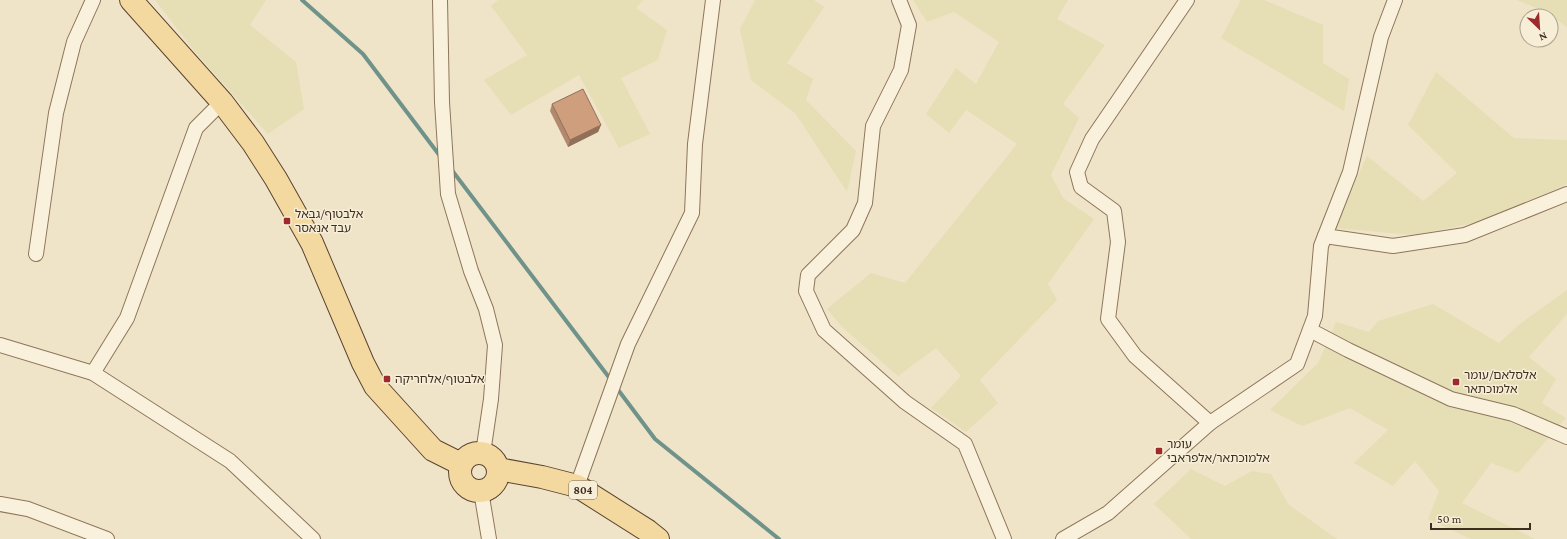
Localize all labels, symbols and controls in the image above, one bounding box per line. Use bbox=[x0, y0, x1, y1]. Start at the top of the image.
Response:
north arrow bbox=[1519, 8, 1559, 48]
text: N bbox=[1537, 30, 1549, 44]
place label: אלבטוף/גבאל עבד אנאסר bbox=[295, 207, 364, 235]
marker: אלבטוף/גבאל עבד אנאסר bbox=[282, 216, 292, 226]
place label: אלסלאם/עומר אלמוכתאר bbox=[1464, 368, 1537, 396]
place label: אלבטוף/אלחריקה bbox=[395, 372, 485, 386]
marker: אלבטוף/אלחריקה bbox=[382, 374, 392, 384]
marker: אלסלאם/עומר אלמוכתאר bbox=[1451, 377, 1461, 387]
place label: עומר אלמוכתאר/אלפראבי bbox=[1167, 437, 1270, 465]
marker: עומר אלמוכתאר/אלפראבי bbox=[1154, 446, 1164, 456]
road number: 804 bbox=[569, 481, 597, 499]
scale bar bbox=[1431, 505, 1530, 531]
text: 50 m bbox=[1437, 512, 1462, 526]

